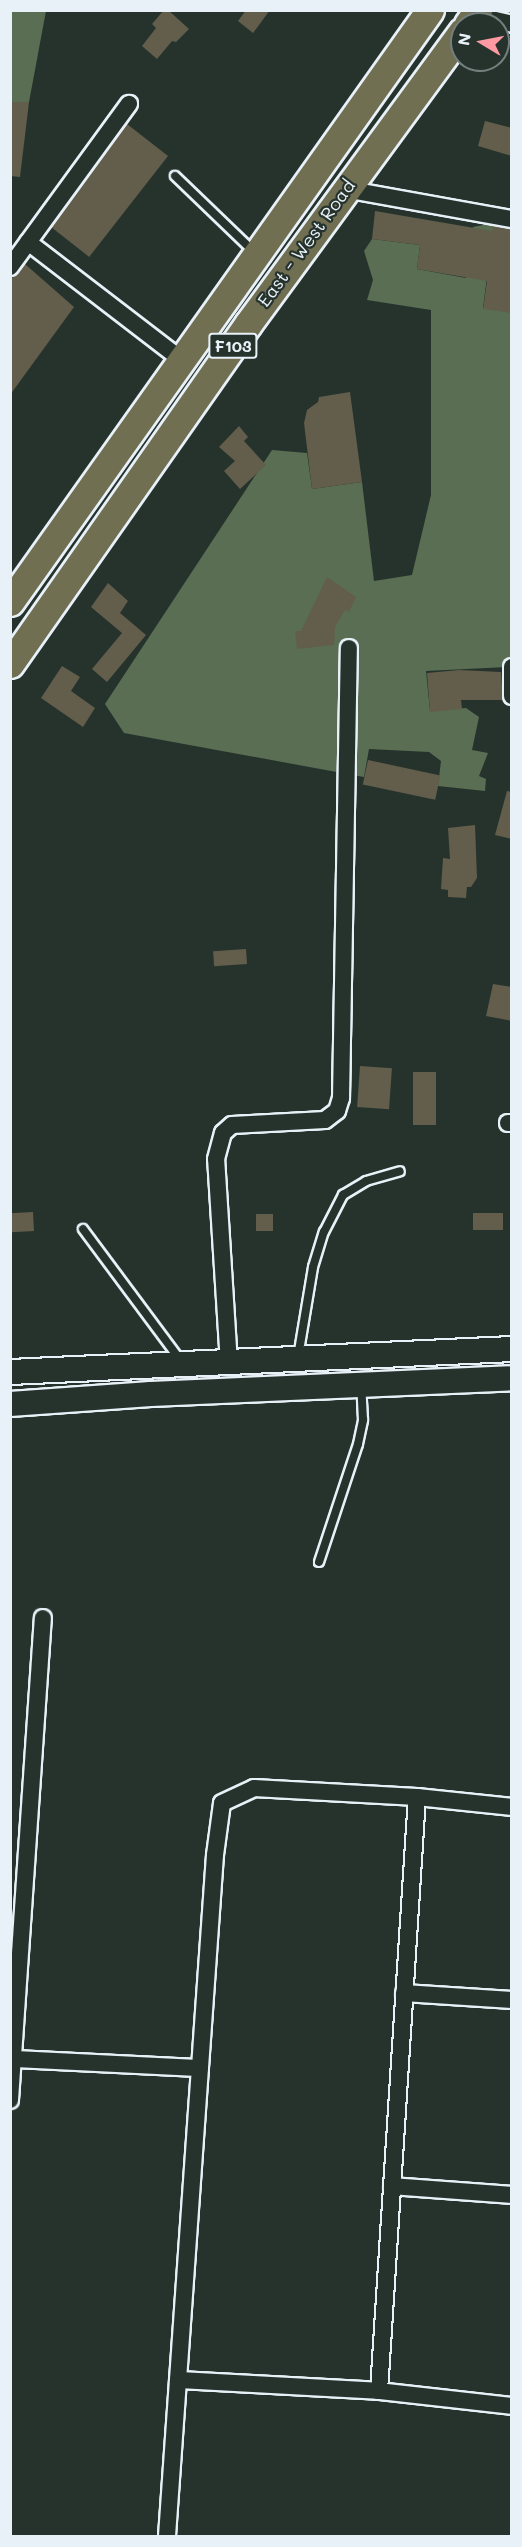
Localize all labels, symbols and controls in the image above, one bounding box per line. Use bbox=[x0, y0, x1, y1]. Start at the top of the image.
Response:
north arrow bbox=[450, 12, 510, 72]
text: N bbox=[452, 31, 475, 47]
street label: East - West Road bbox=[253, 175, 359, 311]
road number: F103 bbox=[208, 333, 258, 359]

